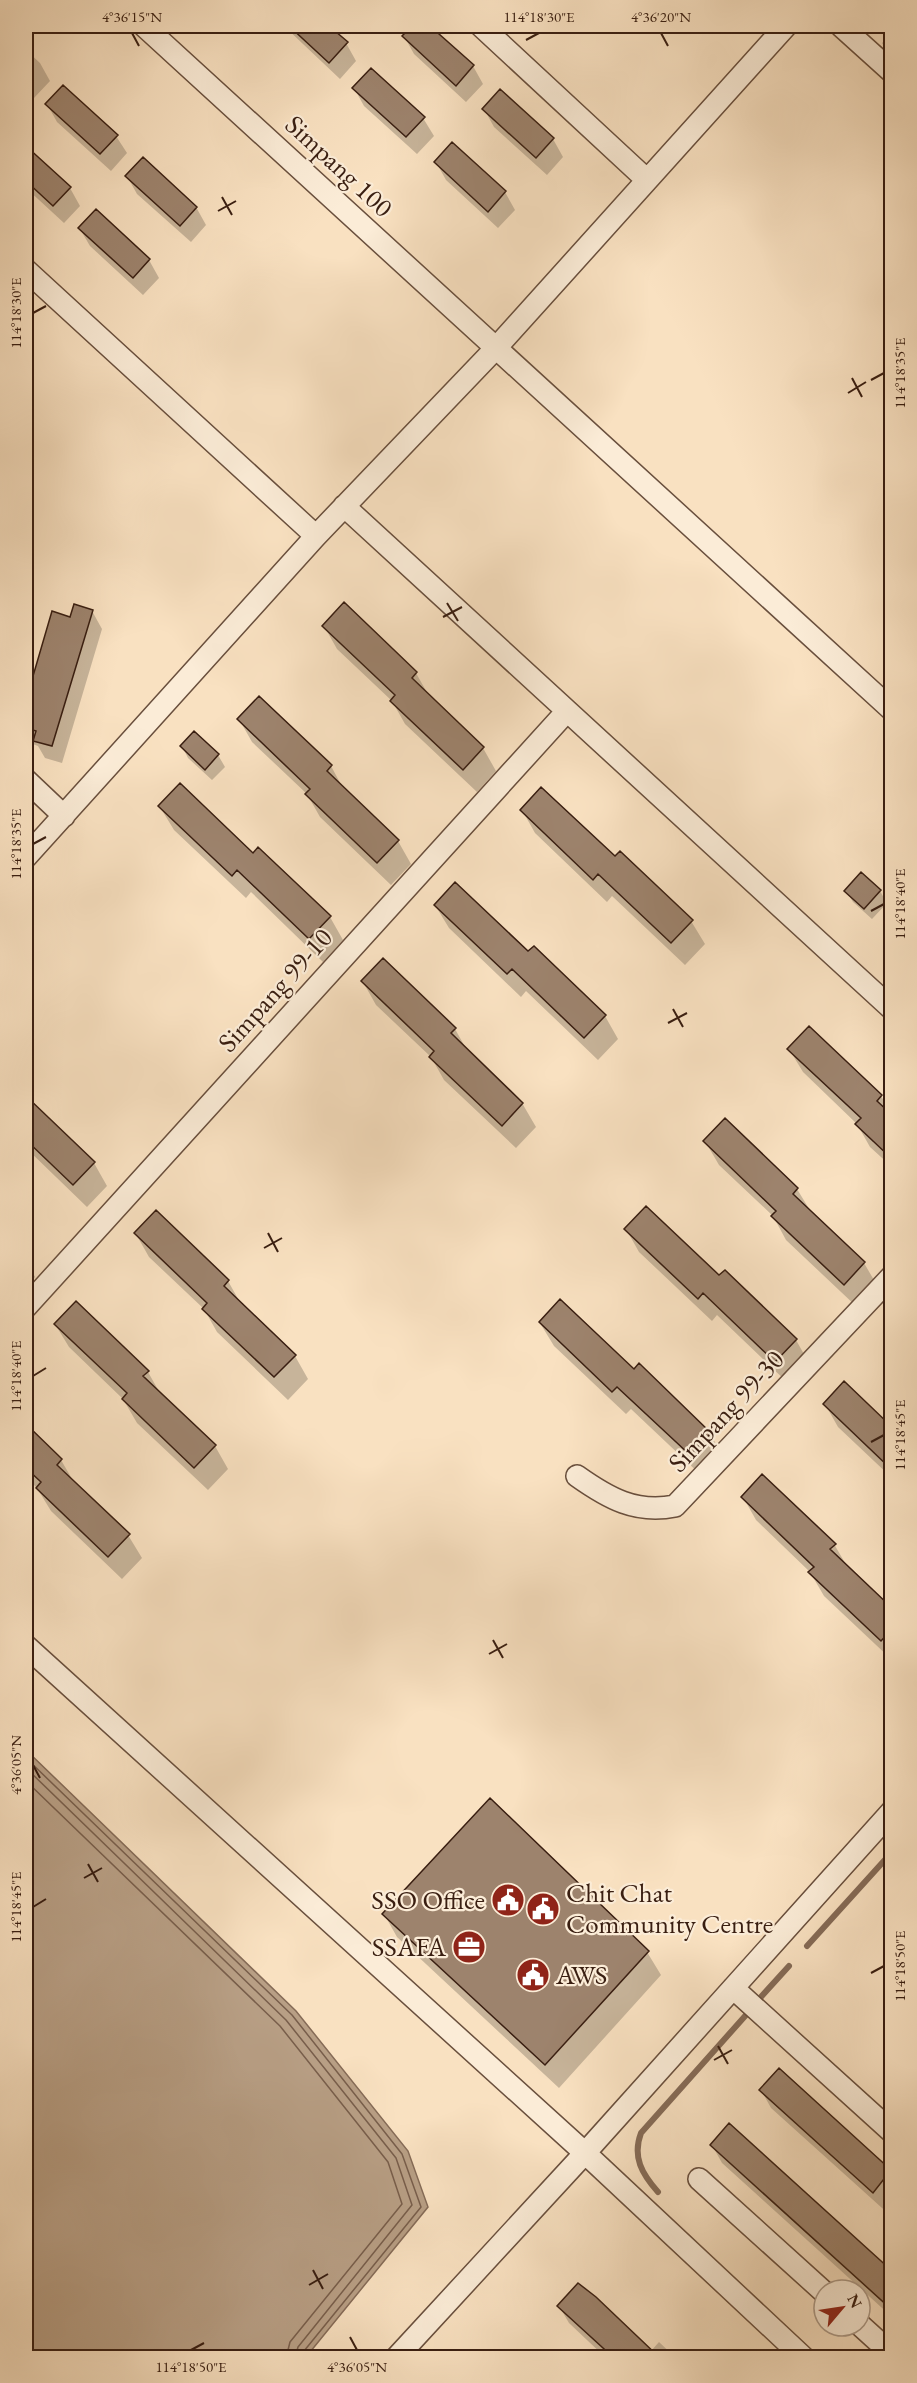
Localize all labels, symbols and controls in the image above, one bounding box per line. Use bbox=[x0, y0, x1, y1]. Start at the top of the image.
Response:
text: 4°36'15"N bbox=[102, 7, 162, 26]
text: 114°18'30"E bbox=[503, 7, 575, 26]
text: 4°36'20"N bbox=[631, 7, 691, 26]
street label: Simpang 100 bbox=[278, 107, 401, 224]
text: 114°18'30"E bbox=[6, 277, 25, 349]
text: 114°18'35"E bbox=[890, 337, 909, 409]
text: 114°18'35"E bbox=[6, 808, 25, 880]
text: 114°18'40"E bbox=[890, 868, 909, 940]
street label: Simpang 99-10 bbox=[210, 920, 340, 1059]
text: 114°18'40"E bbox=[6, 1340, 25, 1412]
street label: Simpang 99-30 bbox=[660, 1342, 791, 1479]
text: 114°18'45"E bbox=[890, 1399, 909, 1471]
text: 4°36'05"N bbox=[6, 1735, 25, 1795]
text: 114°18'45"E bbox=[6, 1871, 25, 1943]
place label: Chit Chat Community Centre bbox=[566, 1875, 773, 1941]
place label: SSO Office bbox=[371, 1882, 485, 1917]
public building icon: SSO Office bbox=[490, 1882, 526, 1918]
public building icon: Chit Chat Community Centre bbox=[525, 1891, 561, 1927]
place label: SSAFA bbox=[372, 1929, 446, 1964]
office icon: SSAFA bbox=[451, 1929, 487, 1965]
text: 114°18'50"E bbox=[890, 1930, 909, 2002]
public building icon: AWS bbox=[515, 1957, 551, 1993]
place label: AWS bbox=[555, 1957, 607, 1992]
north arrow bbox=[812, 2278, 872, 2338]
text: N bbox=[842, 2290, 867, 2312]
text: 114°18'50"E bbox=[155, 2357, 227, 2376]
text: 4°36'05"N bbox=[327, 2357, 387, 2376]

